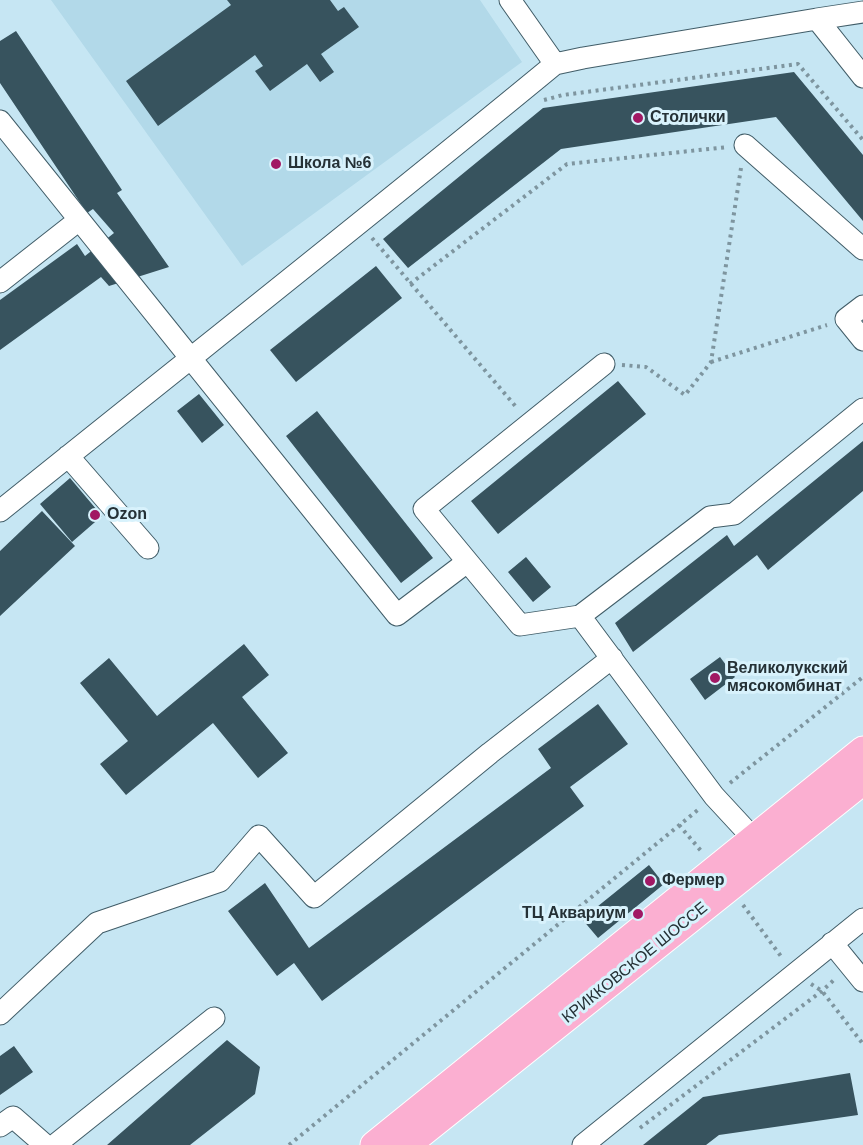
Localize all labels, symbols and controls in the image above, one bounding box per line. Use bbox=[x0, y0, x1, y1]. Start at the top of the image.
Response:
place label: Столички bbox=[650, 108, 726, 128]
marker: Столички bbox=[631, 111, 645, 125]
place label: Школа №6 bbox=[288, 154, 371, 174]
marker: Школа №6 bbox=[269, 157, 283, 171]
place label: Ozon bbox=[107, 505, 147, 525]
marker: Ozon bbox=[88, 508, 102, 522]
place label: Великолукский мясокомбинат bbox=[727, 659, 848, 697]
marker: Великолукский мясокомбинат bbox=[708, 671, 722, 685]
place label: Фермер bbox=[662, 871, 725, 891]
marker: Фермер bbox=[643, 874, 657, 888]
street label: КРИККОВСКОЕ ШОССЕ bbox=[558, 898, 712, 1028]
place label: ТЦ Аквариум bbox=[522, 904, 626, 924]
marker: ТЦ Аквариум bbox=[631, 907, 645, 921]

